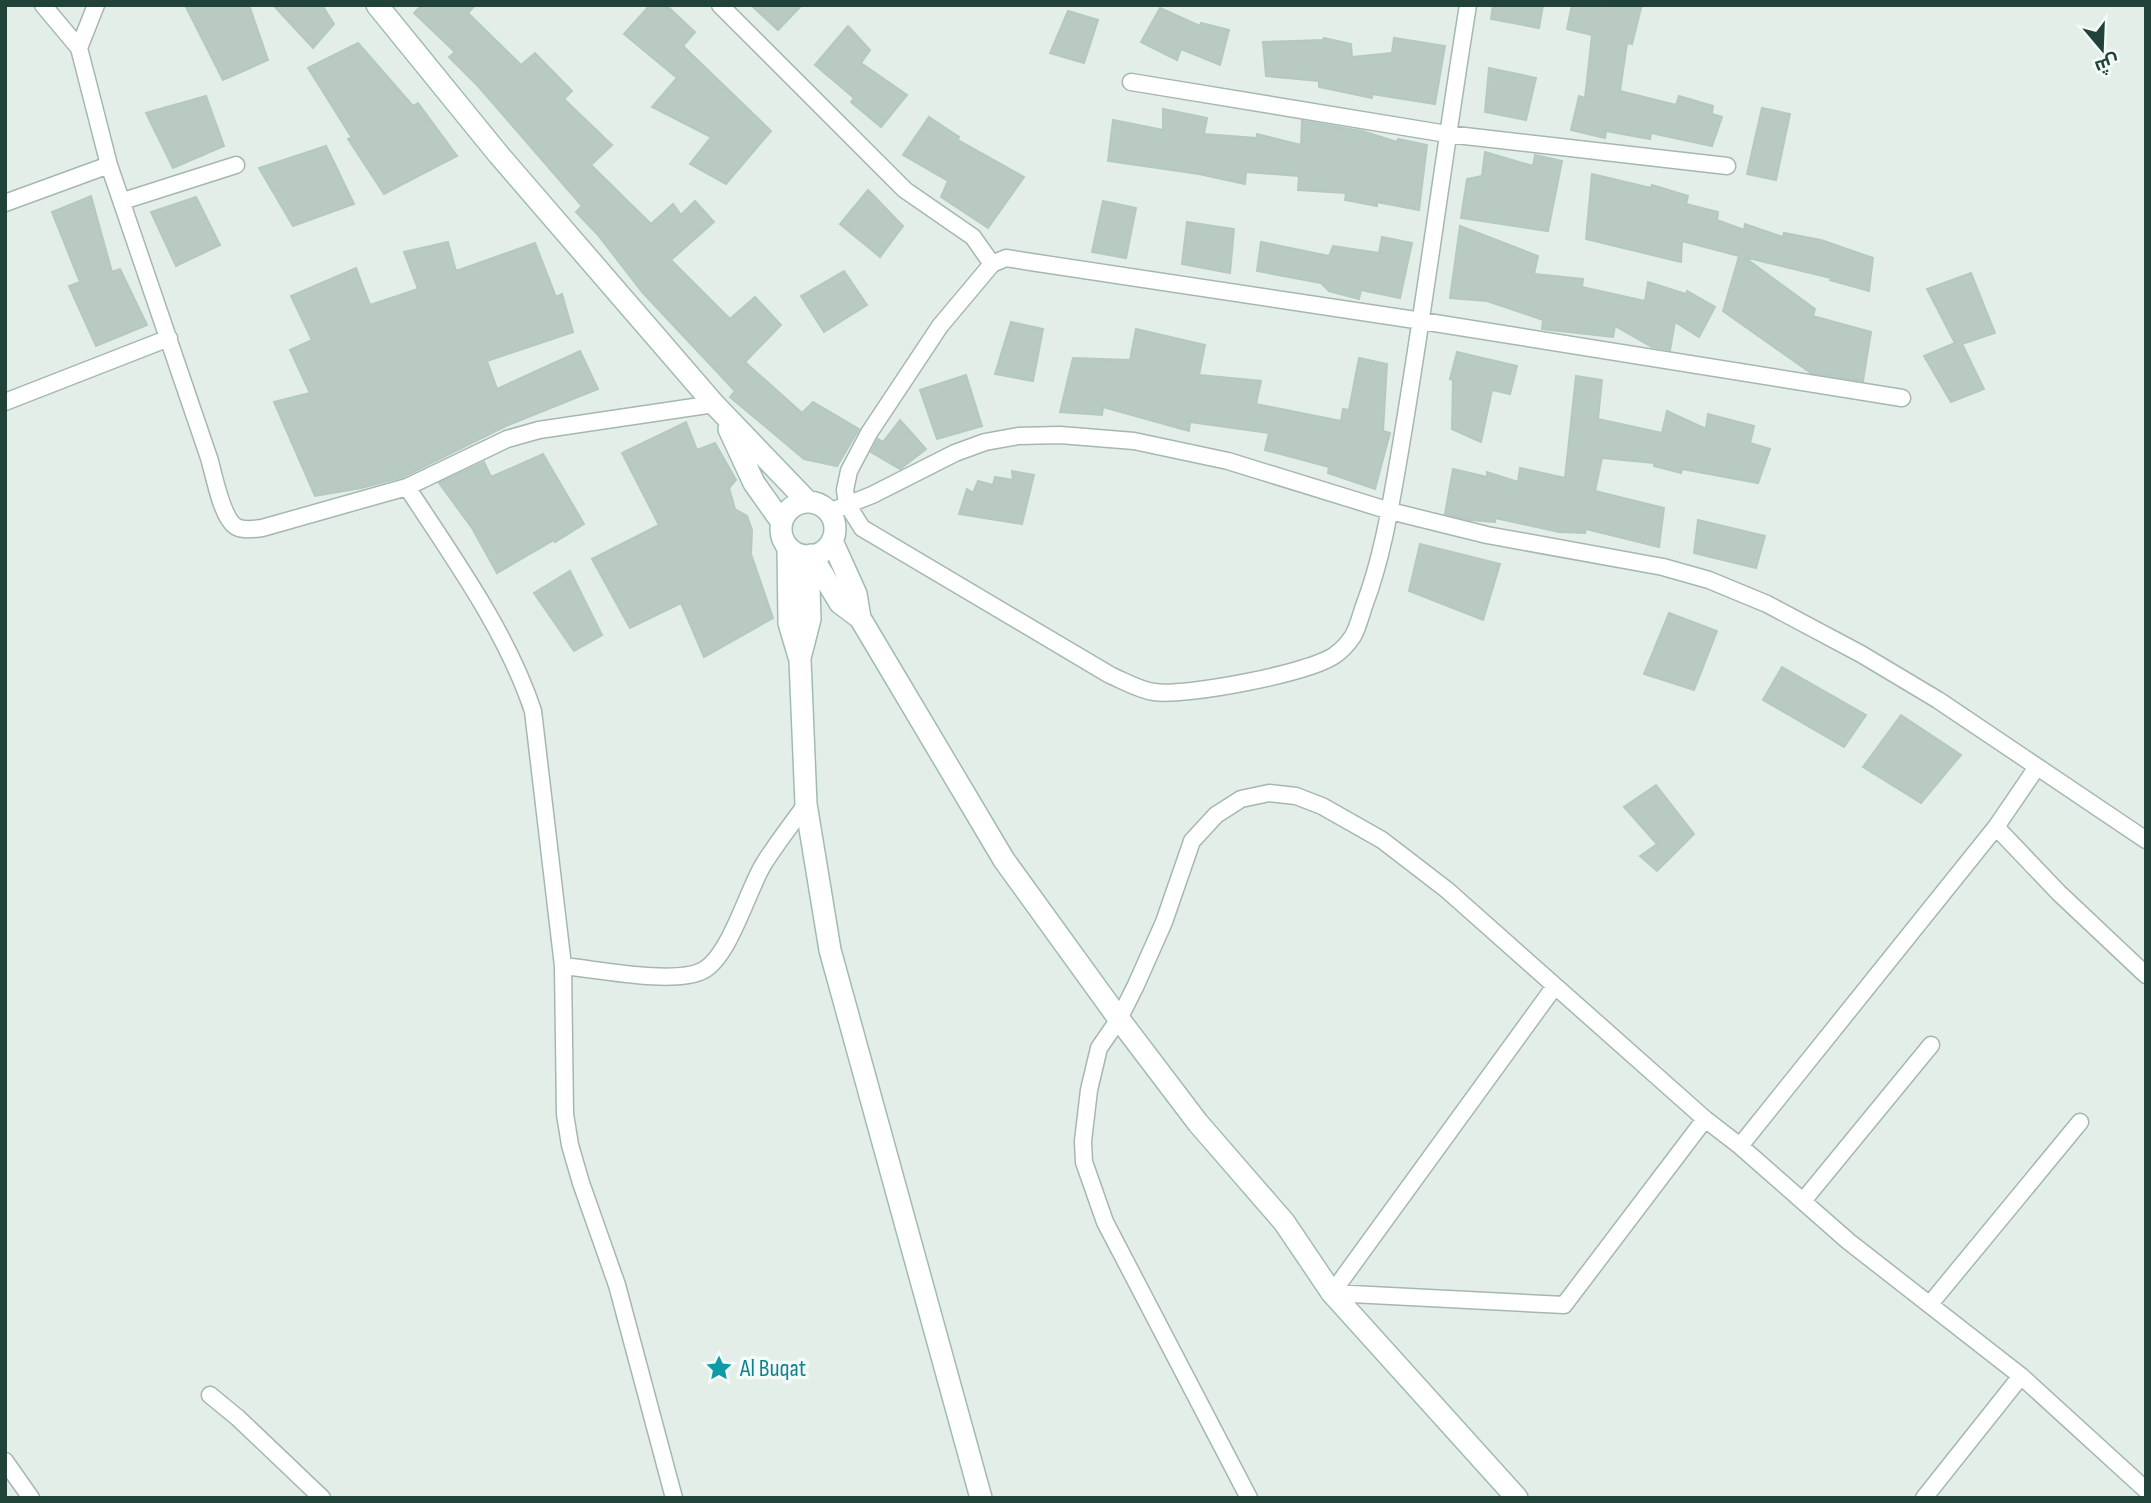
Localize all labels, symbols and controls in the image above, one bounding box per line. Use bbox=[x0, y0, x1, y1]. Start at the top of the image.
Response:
north arrow bbox=[2067, 14, 2137, 84]
text: ش bbox=[2092, 49, 2122, 78]
place icon: Al Buqat bbox=[704, 1353, 734, 1383]
place label: Al Buqat bbox=[739, 1354, 806, 1383]

